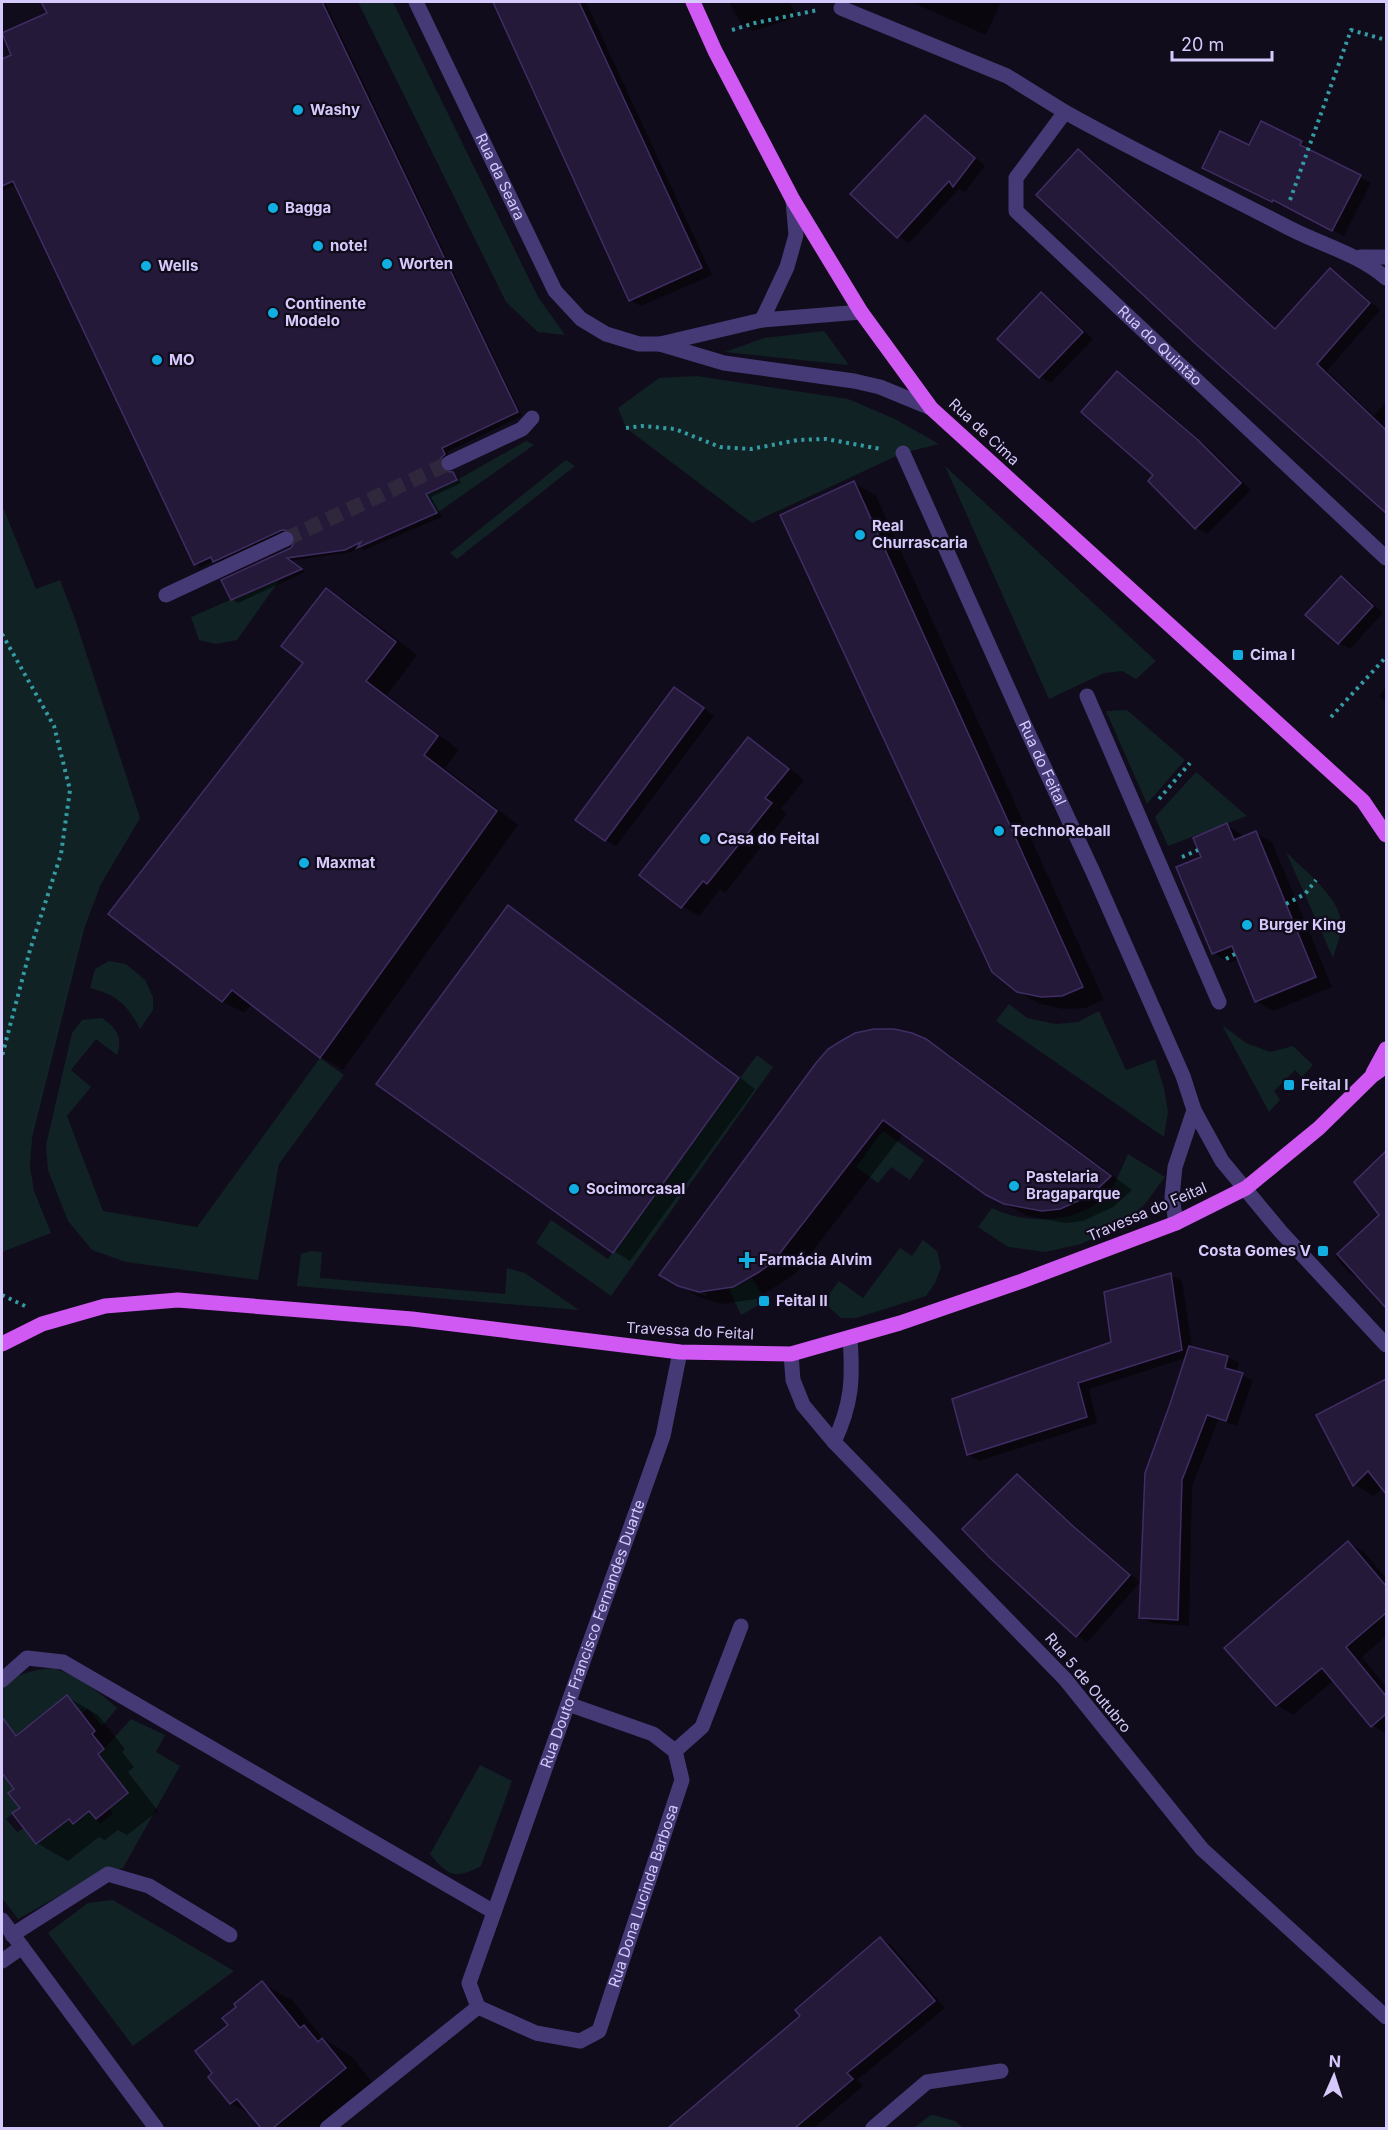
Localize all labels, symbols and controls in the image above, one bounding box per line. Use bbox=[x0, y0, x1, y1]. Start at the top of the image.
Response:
scale bar bbox=[1172, 24, 1272, 62]
text: 20 m bbox=[1181, 34, 1224, 55]
place label: Washy bbox=[310, 100, 360, 119]
marker: Washy bbox=[291, 103, 305, 117]
street label: Rua da Seara bbox=[472, 130, 529, 223]
place label: Bagga bbox=[285, 198, 331, 217]
marker: Bagga bbox=[266, 201, 280, 215]
place label: note! bbox=[330, 236, 368, 255]
marker: note! bbox=[311, 239, 325, 253]
place label: Worten bbox=[399, 254, 453, 273]
place label: Wells bbox=[158, 256, 198, 275]
marker: Worten bbox=[380, 257, 394, 271]
marker: Wells bbox=[139, 259, 153, 273]
place label: Continente Modelo bbox=[285, 294, 366, 330]
street label: Rua do Quintão bbox=[1114, 301, 1206, 390]
marker: Continente Modelo bbox=[266, 306, 280, 320]
place label: MO bbox=[169, 350, 195, 369]
marker: MO bbox=[150, 353, 164, 367]
street label: Rua de Cima bbox=[945, 394, 1024, 469]
place label: Real Churrascaria bbox=[872, 516, 968, 552]
marker: Real Churrascaria bbox=[853, 528, 867, 542]
place label: Cima I bbox=[1250, 645, 1295, 664]
marker: Cima I bbox=[1231, 648, 1245, 662]
street label: Rua do Feital bbox=[1015, 718, 1071, 808]
place label: TechnoReball bbox=[1011, 821, 1111, 840]
marker: TechnoReball bbox=[992, 824, 1006, 838]
place label: Casa do Feital bbox=[717, 829, 819, 848]
marker: Casa do Feital bbox=[698, 832, 712, 846]
place label: Maxmat bbox=[316, 853, 376, 872]
marker: Maxmat bbox=[297, 856, 311, 870]
place label: Burger King bbox=[1259, 915, 1346, 934]
marker: Burger King bbox=[1240, 918, 1254, 932]
place label: Feital I bbox=[1301, 1075, 1348, 1094]
marker: Feital I bbox=[1282, 1078, 1296, 1092]
place label: Pastelaria Bragaparque bbox=[1026, 1167, 1121, 1203]
street label: Travessa do Feital bbox=[1084, 1178, 1209, 1245]
place label: Socimorcasal bbox=[586, 1179, 685, 1198]
marker: Pastelaria Bragaparque bbox=[1007, 1179, 1021, 1193]
marker: Socimorcasal bbox=[567, 1182, 581, 1196]
place label: Costa Gomes V bbox=[1198, 1241, 1311, 1260]
marker: Costa Gomes V bbox=[1316, 1244, 1330, 1258]
place label: Farmácia Alvim bbox=[759, 1250, 872, 1269]
marker: Farmácia Alvim bbox=[740, 1253, 754, 1267]
place label: Feital II bbox=[776, 1291, 828, 1310]
marker: Feital II bbox=[757, 1294, 771, 1308]
street label: Travessa do Feital bbox=[626, 1318, 754, 1343]
street label: Rua Doutor Francisco Fernandes Duarte bbox=[536, 1497, 649, 1771]
street label: Rua 5 de Outubro bbox=[1041, 1629, 1136, 1736]
street label: Rua Dona Lucinda Barbosa bbox=[604, 1802, 682, 1990]
north arrow bbox=[1304, 2046, 1364, 2106]
text: N bbox=[1328, 2051, 1341, 2071]

